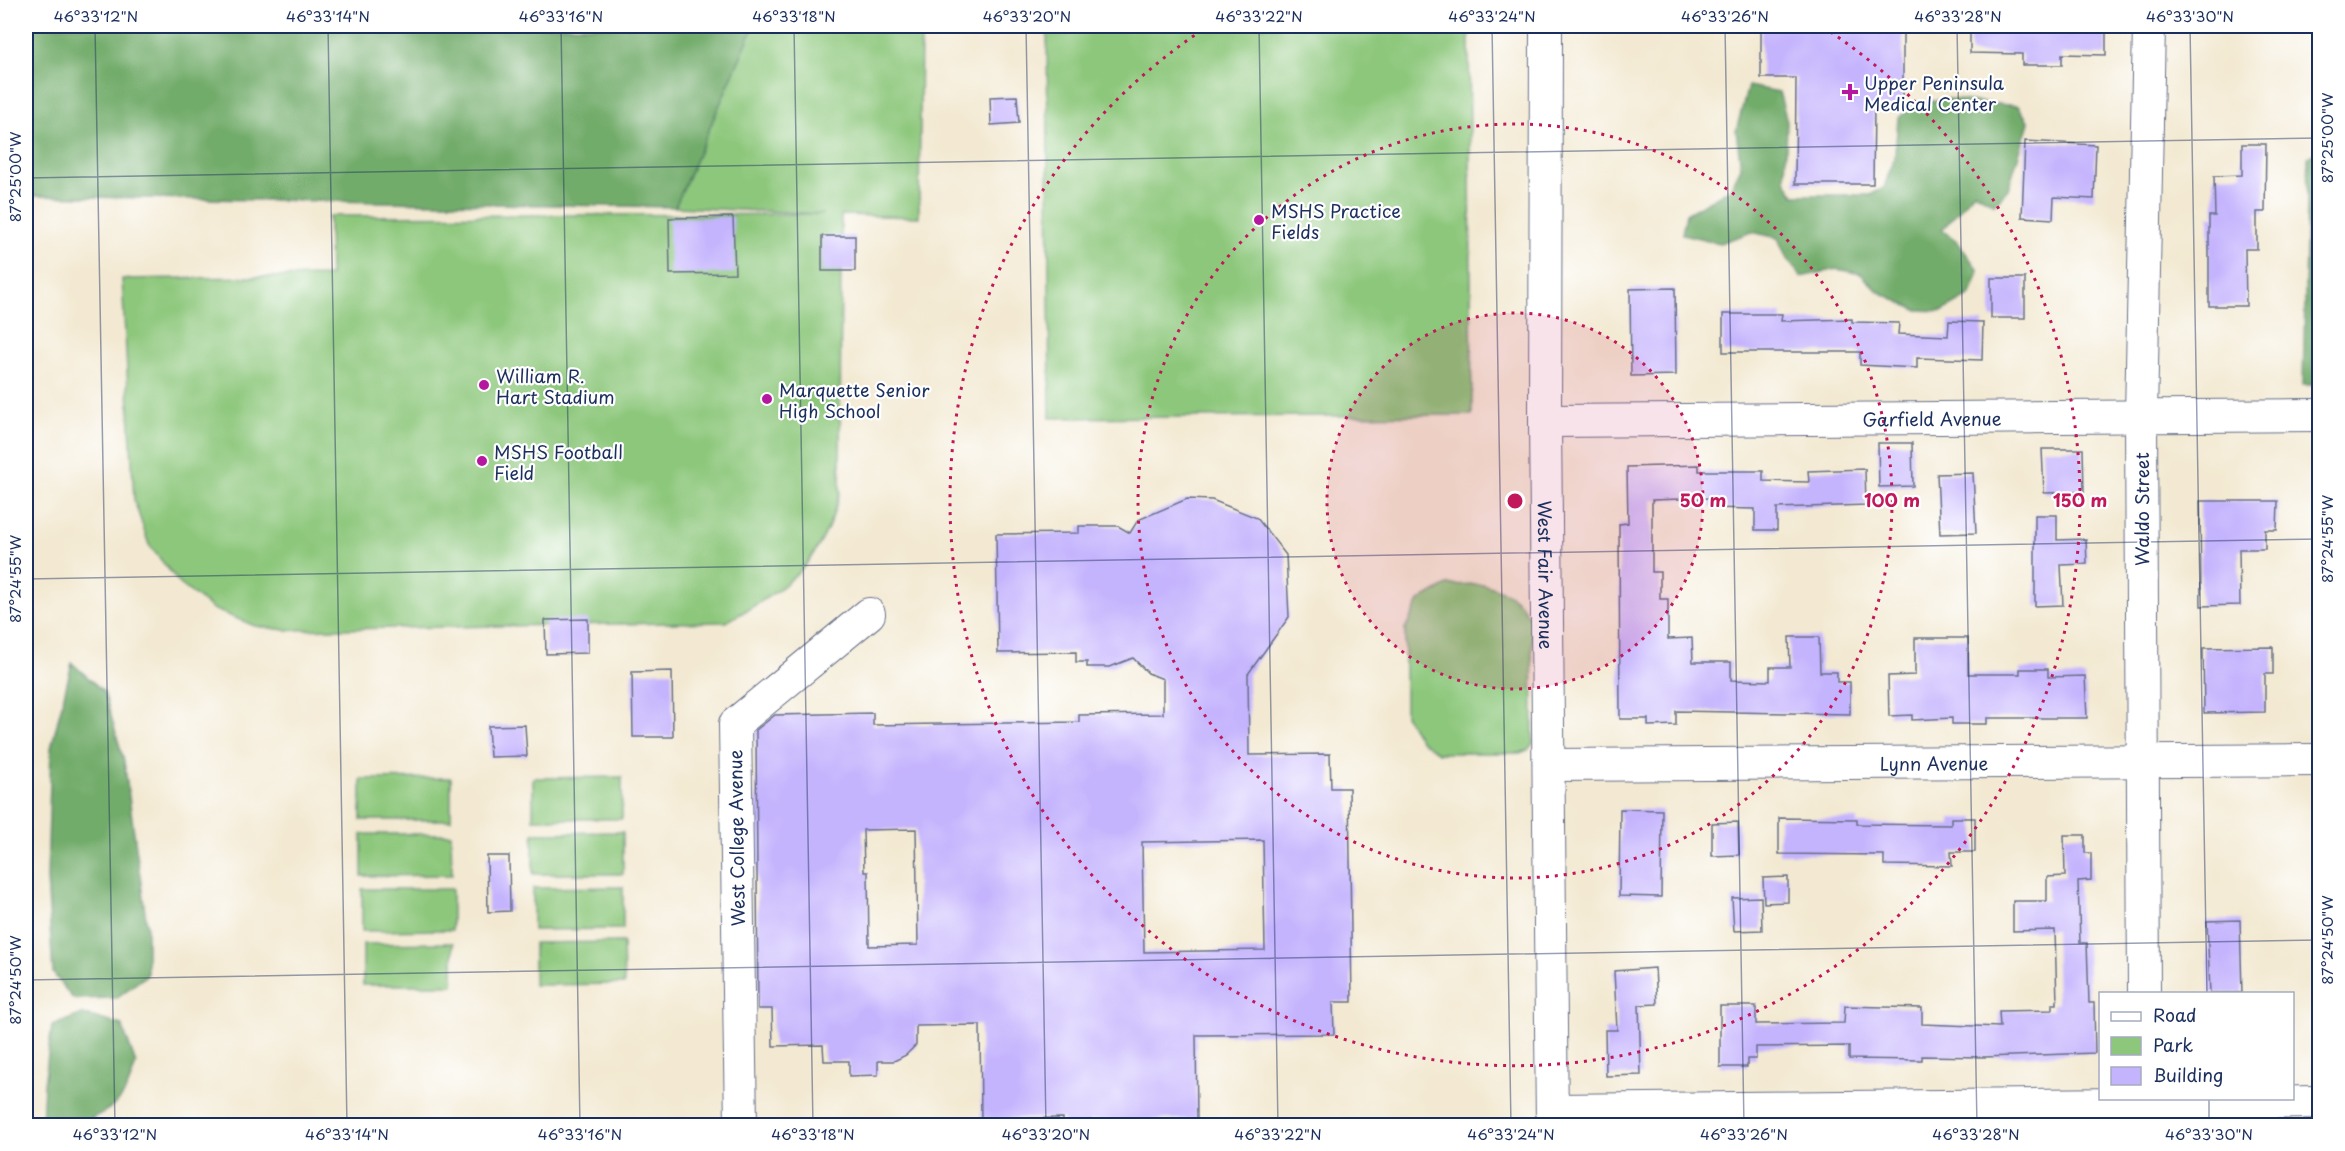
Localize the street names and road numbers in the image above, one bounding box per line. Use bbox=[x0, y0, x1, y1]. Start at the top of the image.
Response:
street label: Garfield Avenue bbox=[1862, 404, 2002, 432]
street label: Waldo Street bbox=[2128, 452, 2155, 566]
street label: West Fair Avenue bbox=[1532, 500, 1561, 650]
street label: West College Avenue bbox=[721, 749, 751, 927]
street label: Lynn Avenue bbox=[1880, 749, 1989, 776]

